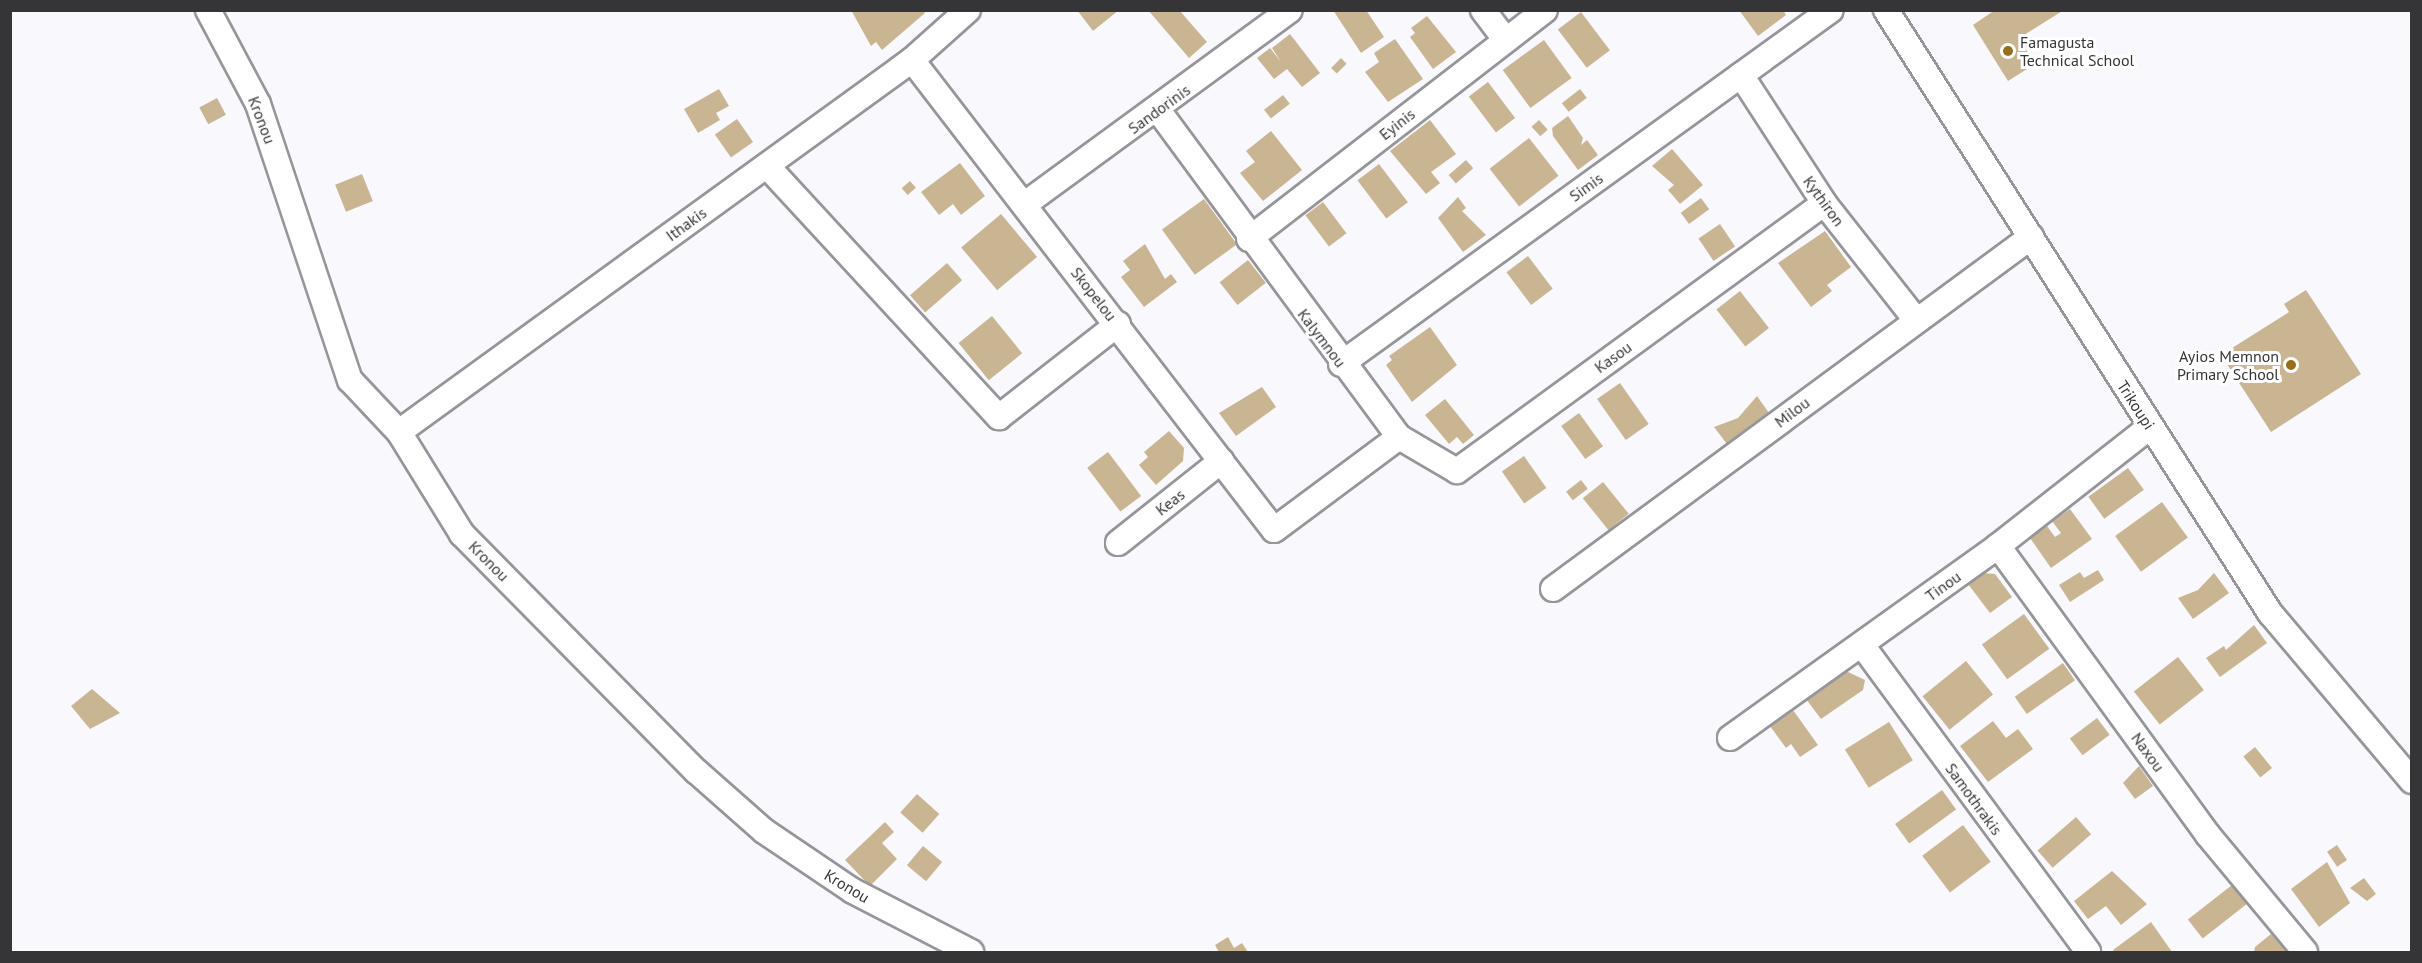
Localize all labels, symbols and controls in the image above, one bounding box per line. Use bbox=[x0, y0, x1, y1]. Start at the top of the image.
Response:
place label: Famagusta Technical School bbox=[2020, 32, 2134, 70]
marker: Famagusta Technical School bbox=[2001, 44, 2015, 58]
street label: Sandorinis bbox=[1124, 80, 1194, 138]
street label: Kronou bbox=[244, 94, 280, 146]
street label: Eyinis bbox=[1375, 104, 1419, 144]
street label: Simis bbox=[1565, 168, 1607, 206]
street label: Kythiron bbox=[1799, 172, 1849, 230]
street label: Ithakis bbox=[662, 203, 710, 245]
street label: Skopelou bbox=[1067, 263, 1121, 325]
street label: Kalymnou bbox=[1294, 305, 1350, 371]
street label: Kasou bbox=[1591, 337, 1635, 377]
place label: Ayios Memnon Primary School bbox=[2177, 346, 2279, 384]
marker: Ayios Memnon Primary School bbox=[2284, 358, 2298, 372]
street label: Trikoupi bbox=[2113, 377, 2159, 433]
street label: Milou bbox=[1771, 393, 1813, 431]
street label: Keas bbox=[1152, 485, 1188, 519]
street label: Kronou bbox=[465, 537, 513, 585]
street label: Tinou bbox=[1922, 567, 1964, 605]
street label: Naxou bbox=[2127, 729, 2169, 775]
street label: Samothrakis bbox=[1941, 759, 2007, 839]
street label: Kronou bbox=[821, 865, 873, 907]

